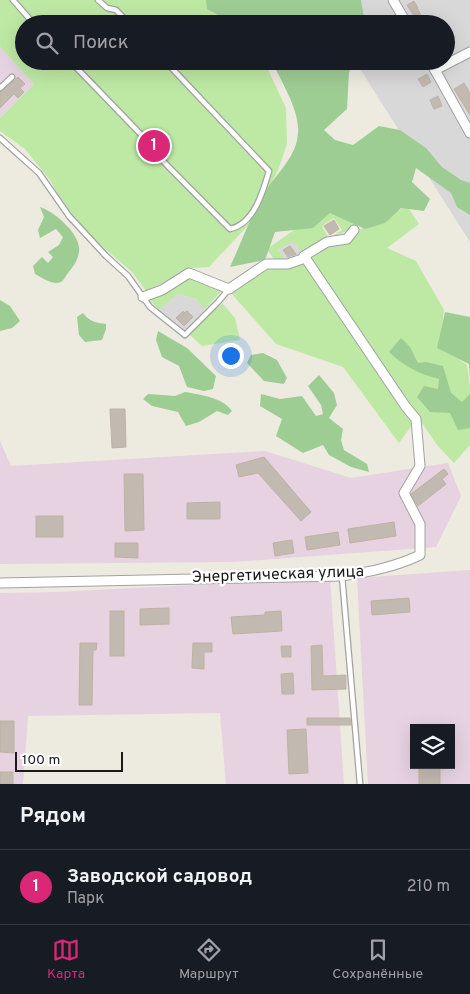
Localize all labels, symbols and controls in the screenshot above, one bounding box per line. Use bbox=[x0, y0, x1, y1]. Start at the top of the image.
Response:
search box bbox=[15, 15, 455, 70]
icon: search bbox=[33, 29, 61, 57]
text: Поиск bbox=[73, 31, 129, 55]
pin: 1 bbox=[138, 127, 170, 165]
your location bbox=[218, 343, 244, 369]
street label: Энергетическая улица bbox=[192, 562, 364, 588]
map controls bbox=[410, 724, 455, 769]
button: layers bbox=[410, 724, 455, 769]
scale bar bbox=[15, 749, 122, 772]
text: 100 m bbox=[22, 752, 60, 769]
text: Рядом bbox=[20, 803, 86, 830]
text: Заводской садовод bbox=[67, 865, 252, 889]
text: 1 bbox=[33, 877, 39, 897]
text: 210 m bbox=[407, 877, 450, 897]
text: Парк bbox=[67, 889, 104, 909]
tab: Карта bbox=[47, 936, 85, 983]
tab: Маршрут bbox=[179, 936, 239, 983]
tab: Сохранённые bbox=[332, 936, 423, 983]

